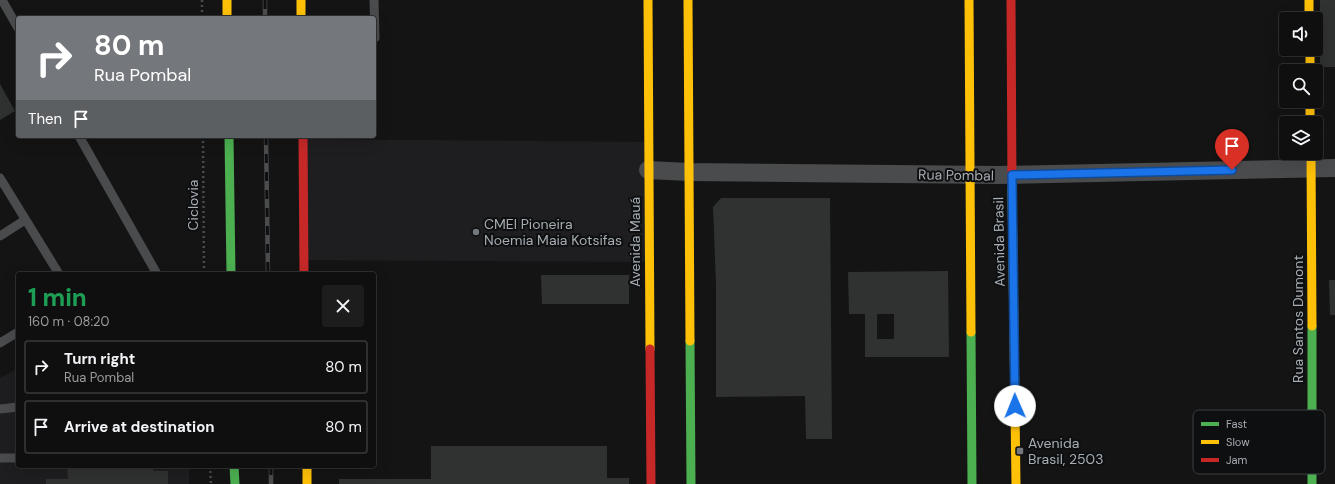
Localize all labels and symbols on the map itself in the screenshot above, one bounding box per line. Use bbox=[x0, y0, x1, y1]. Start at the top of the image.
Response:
pin bbox=[1215, 129, 1249, 170]
street label: Rua Pombal bbox=[918, 165, 994, 185]
street label: Ciclovia bbox=[184, 180, 202, 230]
street label: Avenida Mauá bbox=[626, 197, 644, 287]
street label: Avenida Brasil bbox=[989, 197, 1009, 287]
place label: CMEI Pioneira Noemia Maia Kotsifas bbox=[484, 215, 622, 249]
marker: CMEI Pioneira Noemia Maia Kotsifas bbox=[471, 227, 481, 237]
street label: Rua Santos Dumont bbox=[1289, 255, 1307, 383]
position arrow bbox=[994, 385, 1036, 427]
legend bbox=[1193, 410, 1325, 474]
text: Fast bbox=[1226, 417, 1247, 431]
place label: Avenida Brasil, 2503 bbox=[1028, 434, 1103, 468]
text: Slow bbox=[1226, 435, 1250, 449]
marker: Avenida Brasil, 2503 bbox=[1015, 446, 1025, 456]
text: Jam bbox=[1226, 453, 1247, 467]

